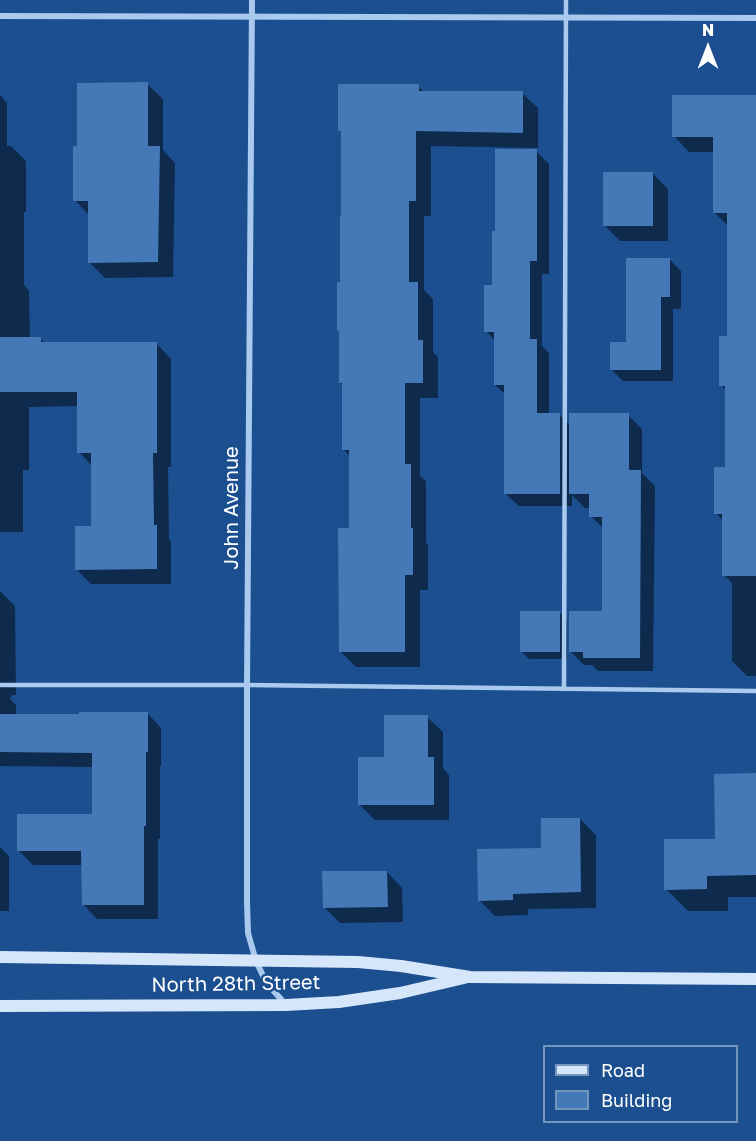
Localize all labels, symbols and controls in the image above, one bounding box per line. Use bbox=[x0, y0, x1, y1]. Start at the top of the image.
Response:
north arrow bbox=[678, 18, 738, 78]
text: N bbox=[702, 20, 714, 40]
street label: John Avenue bbox=[220, 446, 244, 570]
street label: North 28th Street bbox=[151, 971, 321, 997]
legend bbox=[543, 1045, 738, 1123]
text: Road bbox=[601, 1059, 645, 1081]
text: Building bbox=[601, 1089, 672, 1111]

